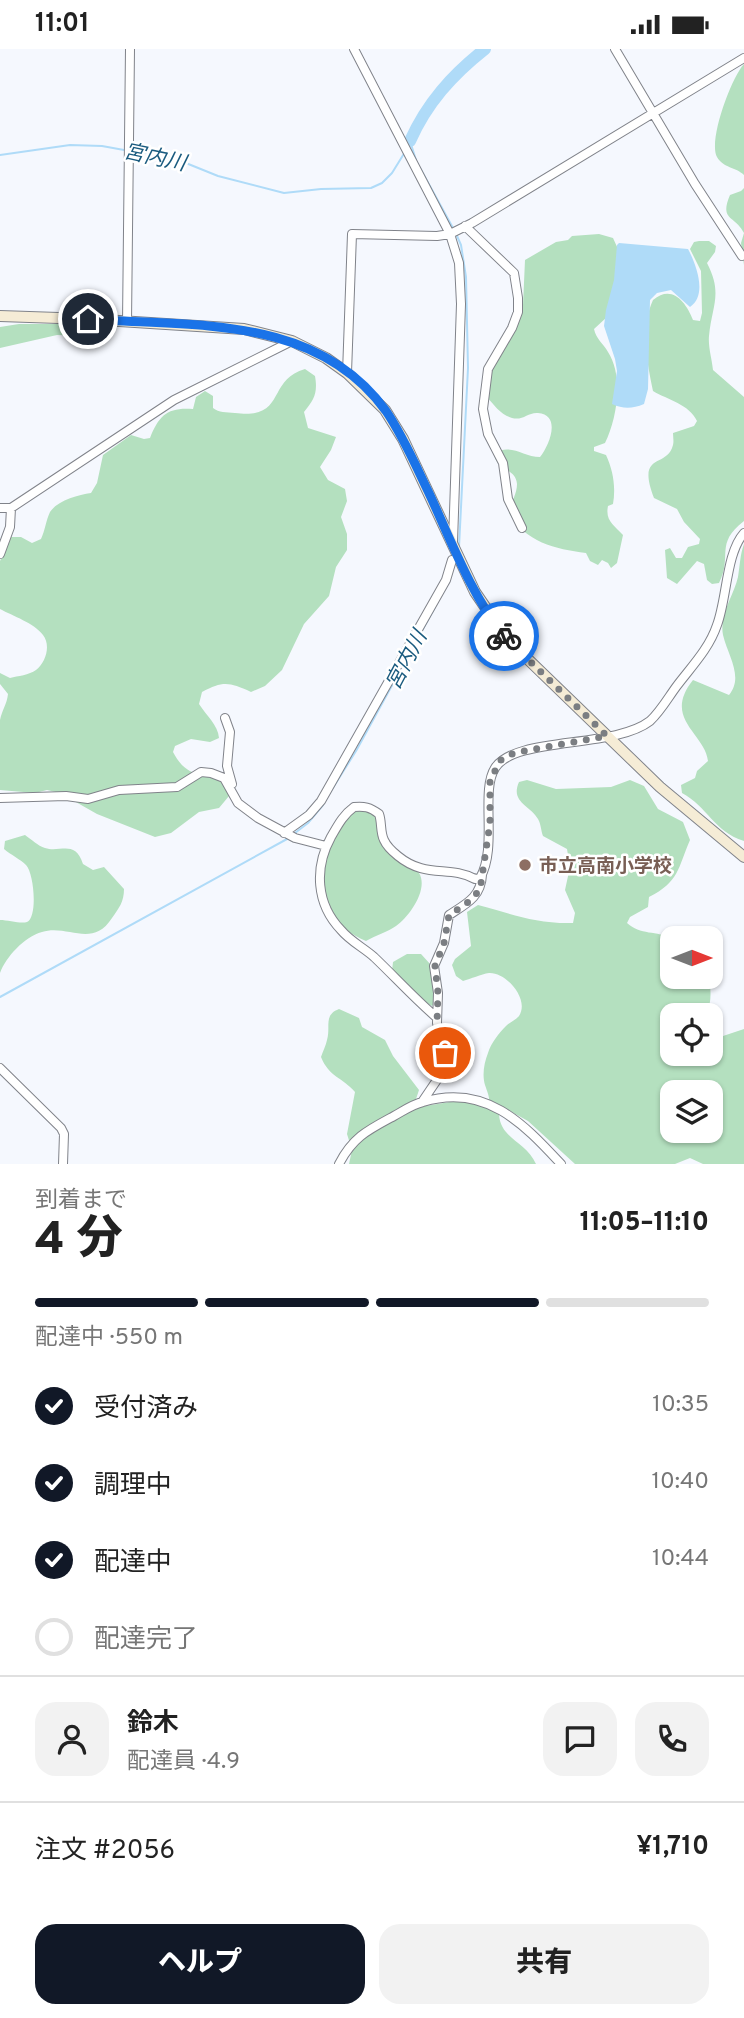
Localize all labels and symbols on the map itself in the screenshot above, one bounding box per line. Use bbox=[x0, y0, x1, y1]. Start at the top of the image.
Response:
water label: 宮内川 bbox=[121, 139, 190, 179]
pin bbox=[58, 289, 118, 349]
courier bbox=[469, 601, 539, 671]
water label: 宮内川 bbox=[381, 625, 435, 695]
place label: 市立高南小学校 bbox=[539, 855, 672, 879]
marker: 市立高南小学校 bbox=[517, 857, 533, 873]
north arrow bbox=[660, 926, 723, 989]
pin bbox=[415, 1023, 475, 1083]

